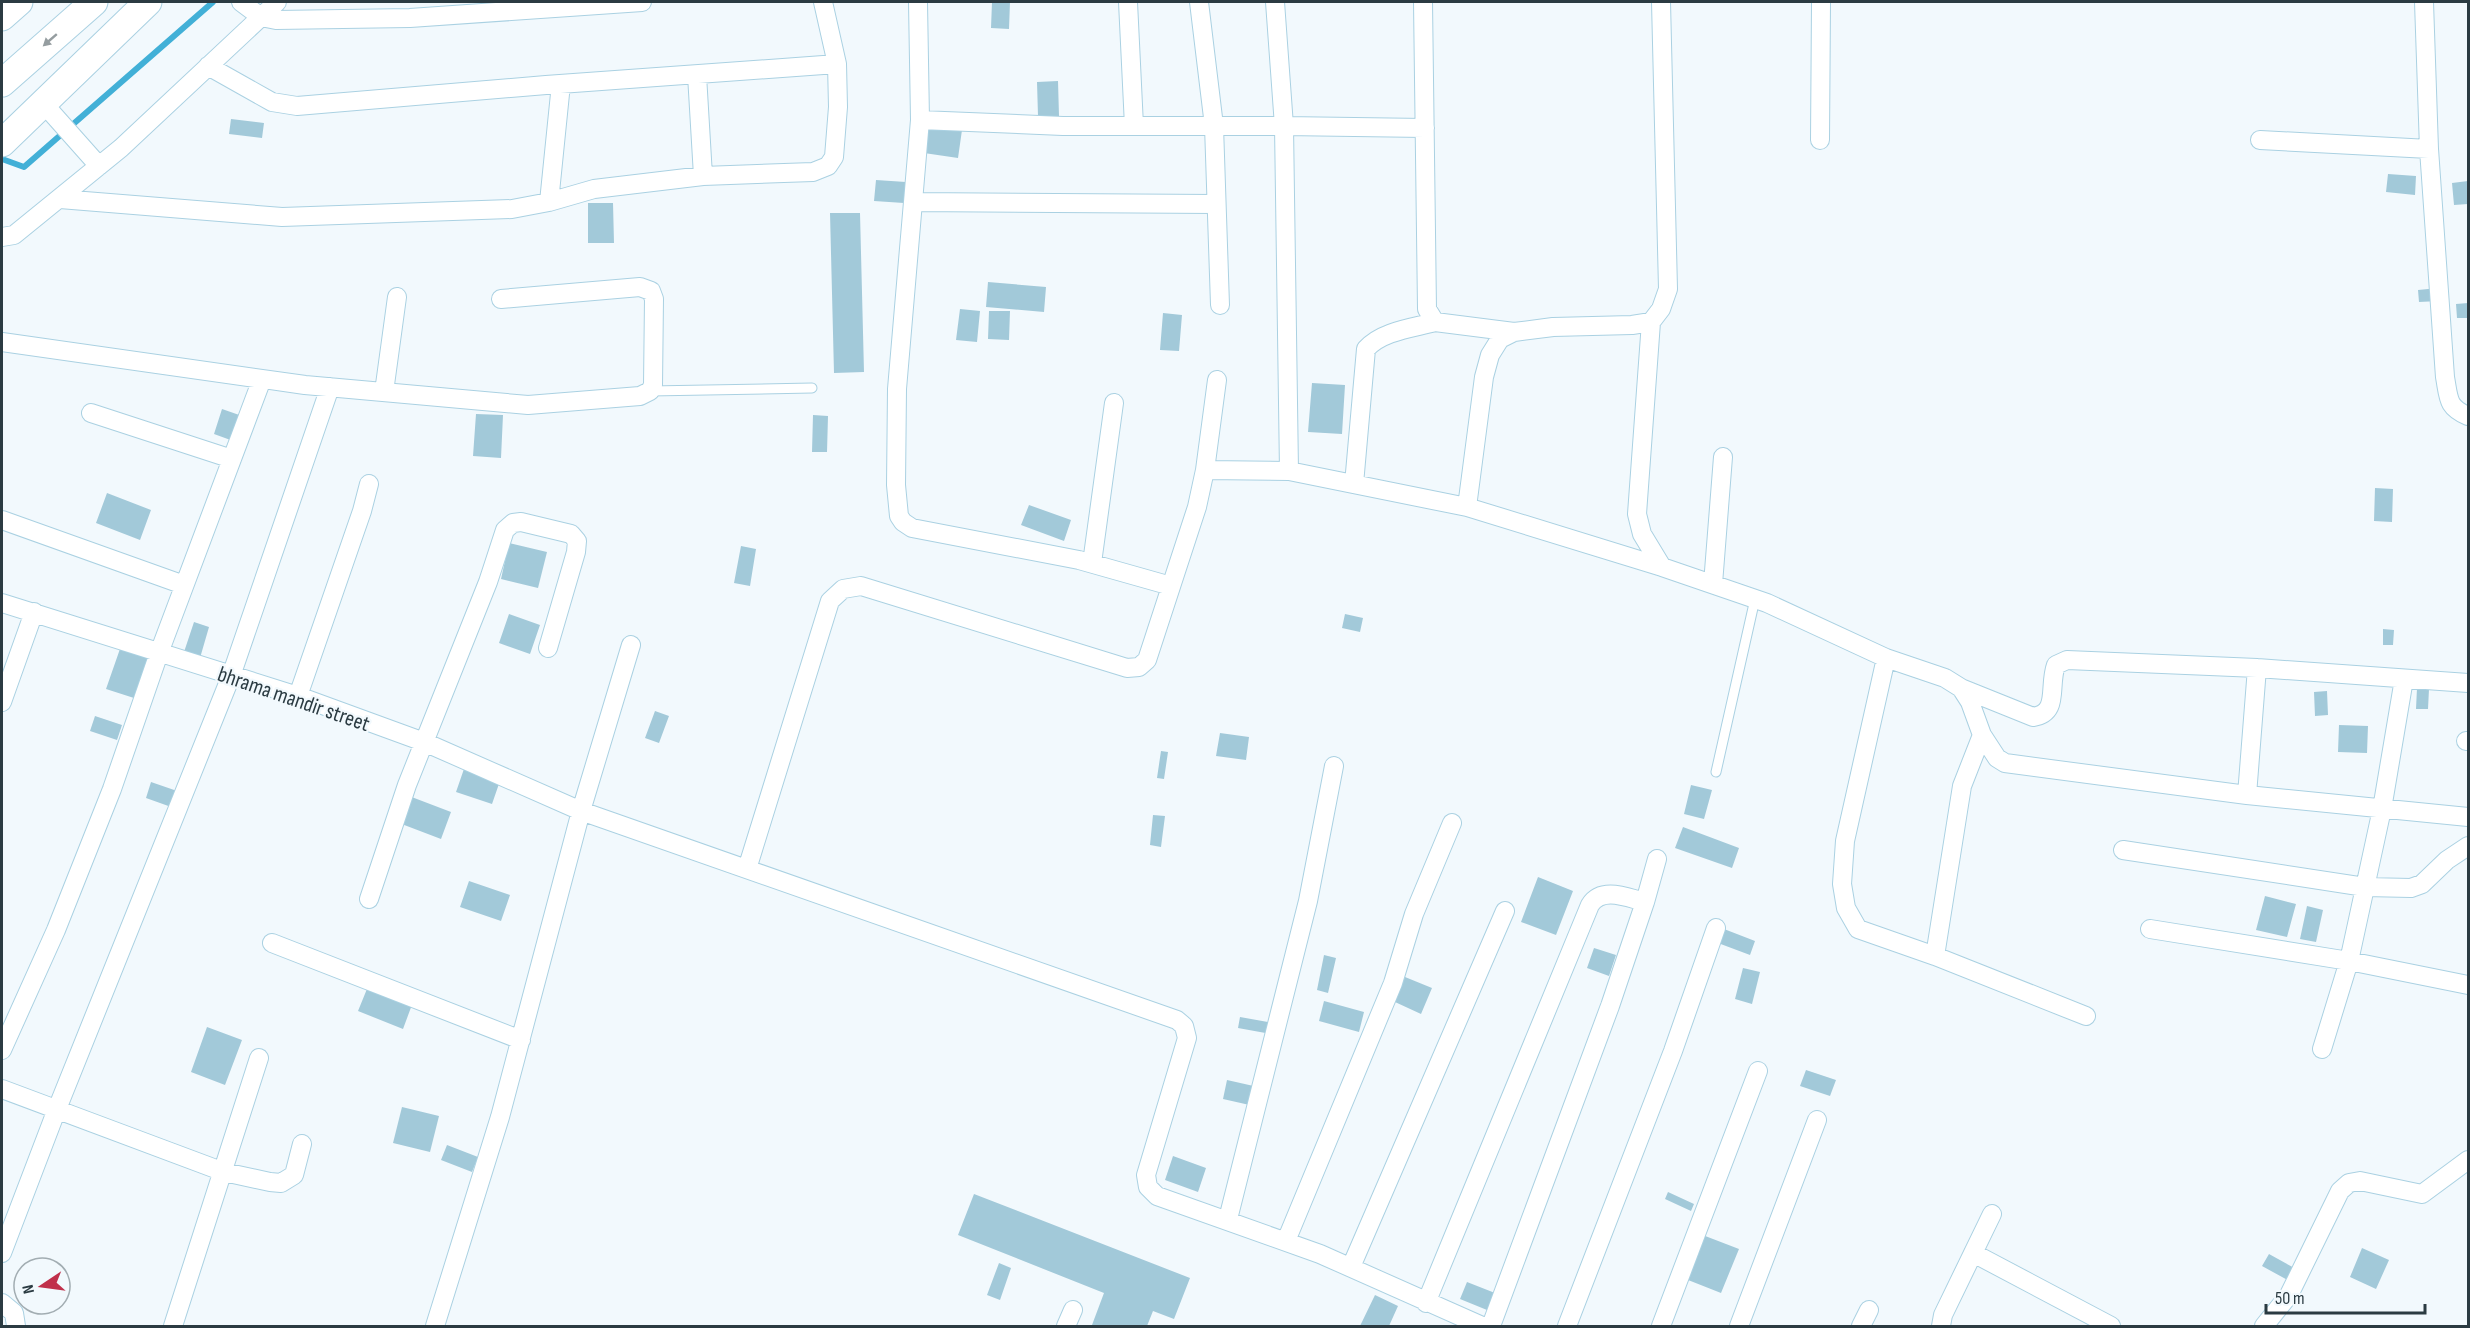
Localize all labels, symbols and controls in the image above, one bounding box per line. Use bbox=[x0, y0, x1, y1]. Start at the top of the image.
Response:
one-way arrow bbox=[43, 33, 58, 46]
street label: bhrama mandir street bbox=[214, 661, 373, 738]
north arrow bbox=[12, 1256, 72, 1316]
scale bar bbox=[2266, 1277, 2425, 1315]
text: N bbox=[19, 1283, 39, 1295]
text: 50 m bbox=[2275, 1288, 2305, 1309]

